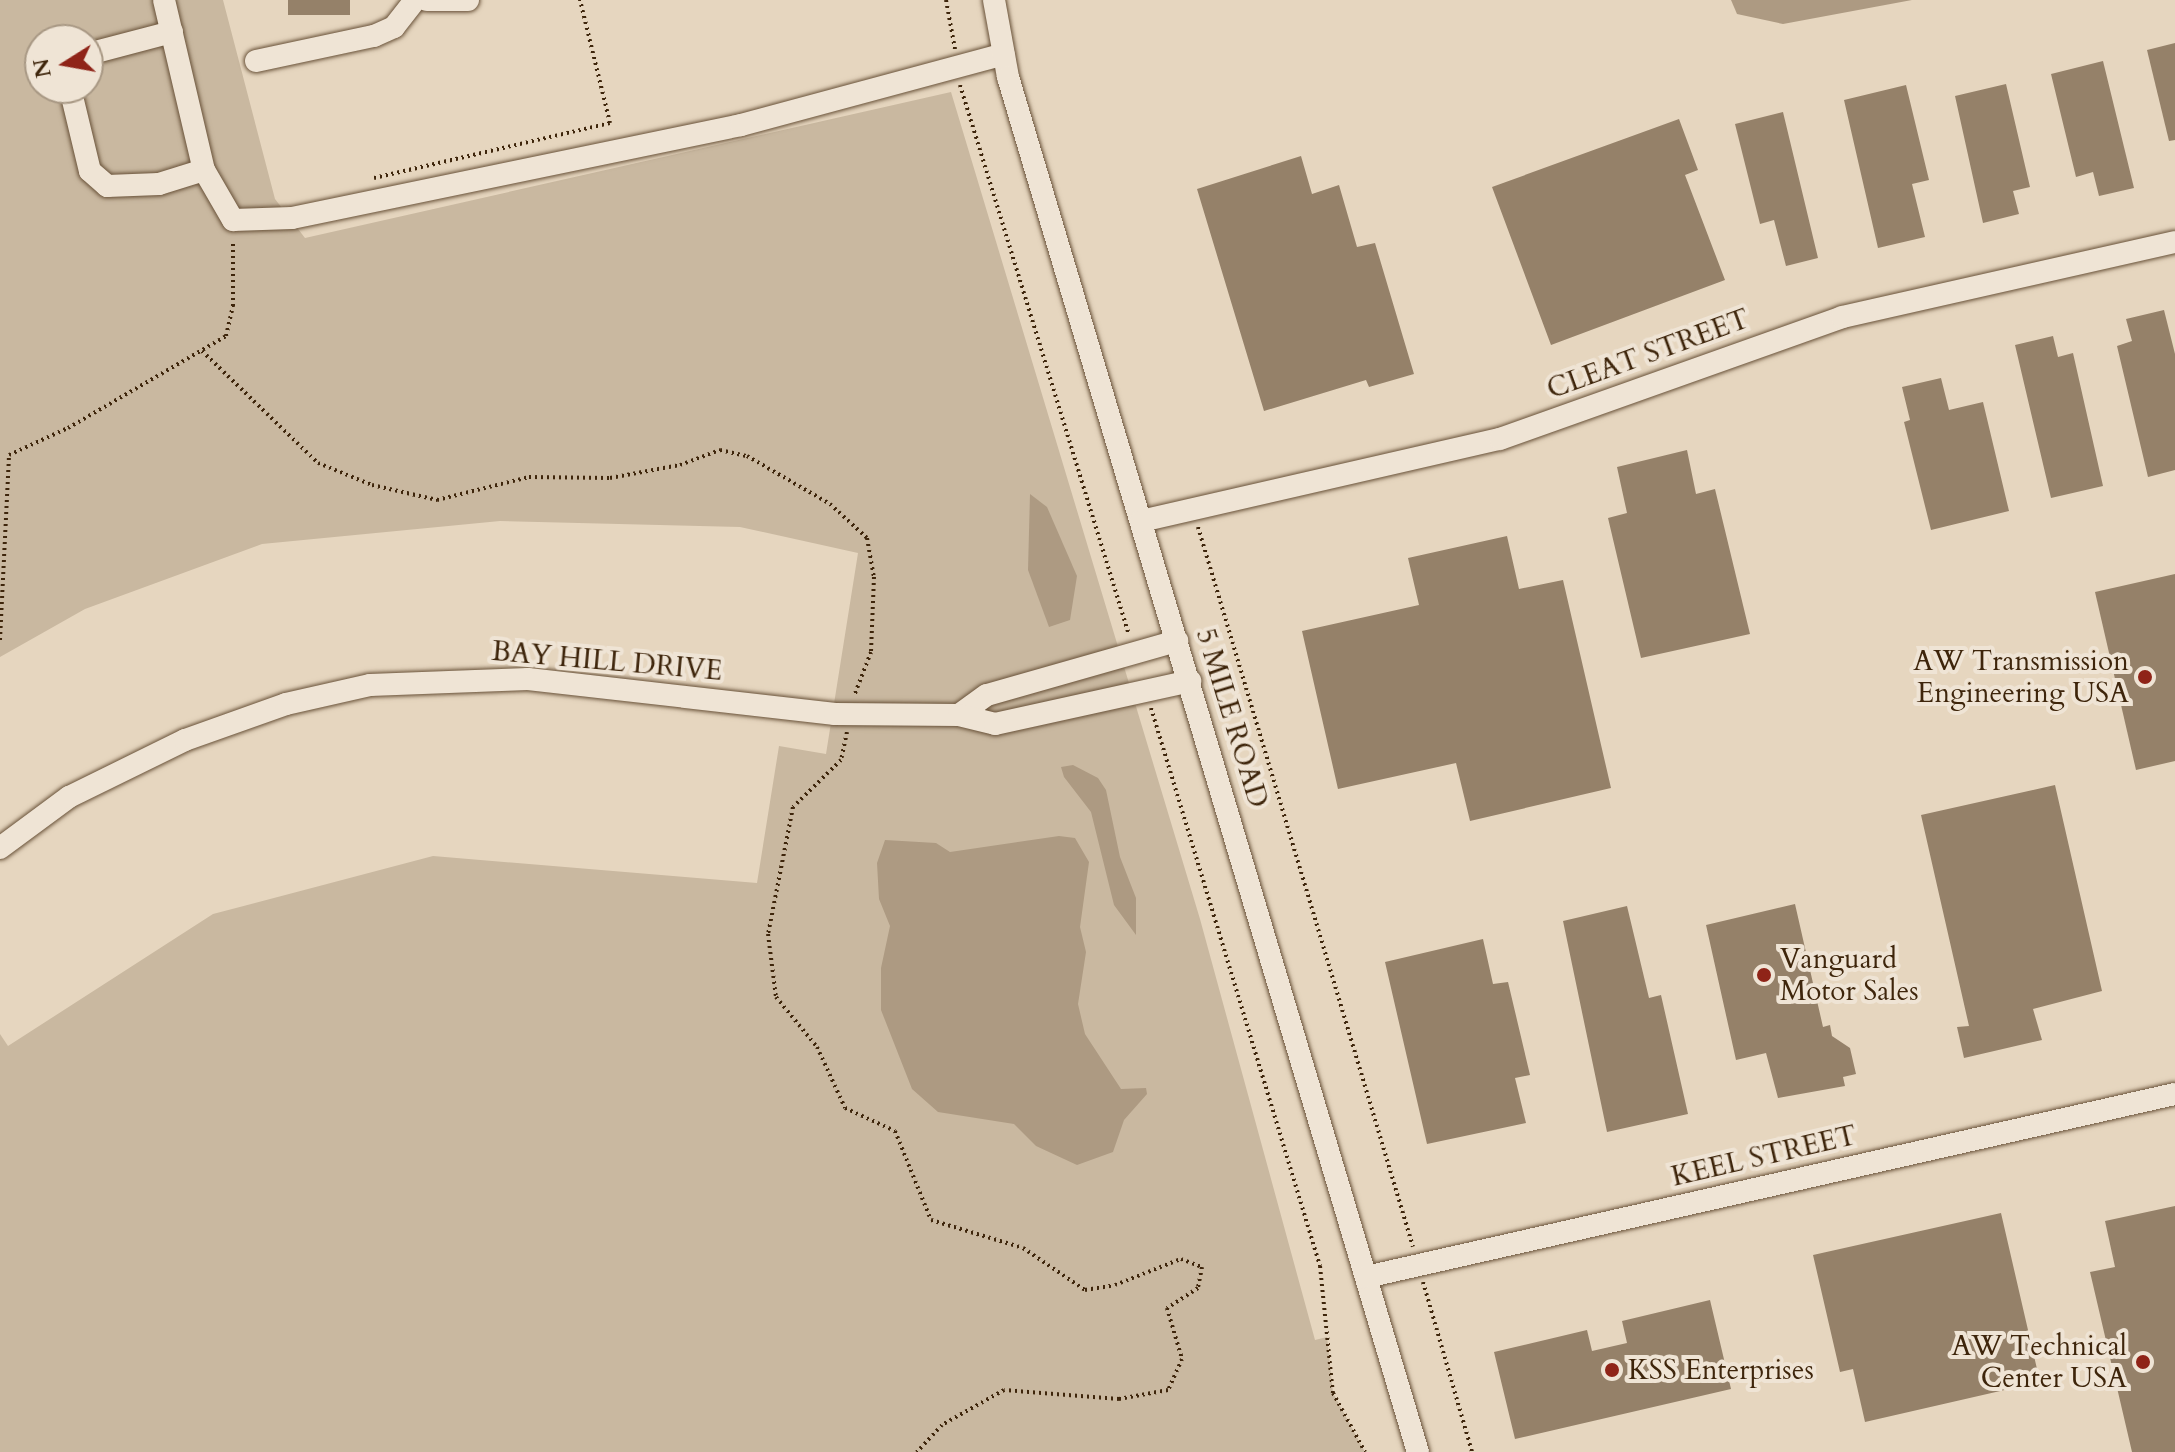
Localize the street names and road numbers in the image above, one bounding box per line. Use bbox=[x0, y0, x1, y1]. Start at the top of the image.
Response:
street label: CLEAT STREET bbox=[1542, 302, 1754, 406]
street label: 5 MILE ROAD bbox=[1189, 624, 1275, 812]
street label: BAY HILL DRIVE bbox=[490, 634, 724, 688]
street label: KEEL STREET bbox=[1668, 1118, 1860, 1194]

